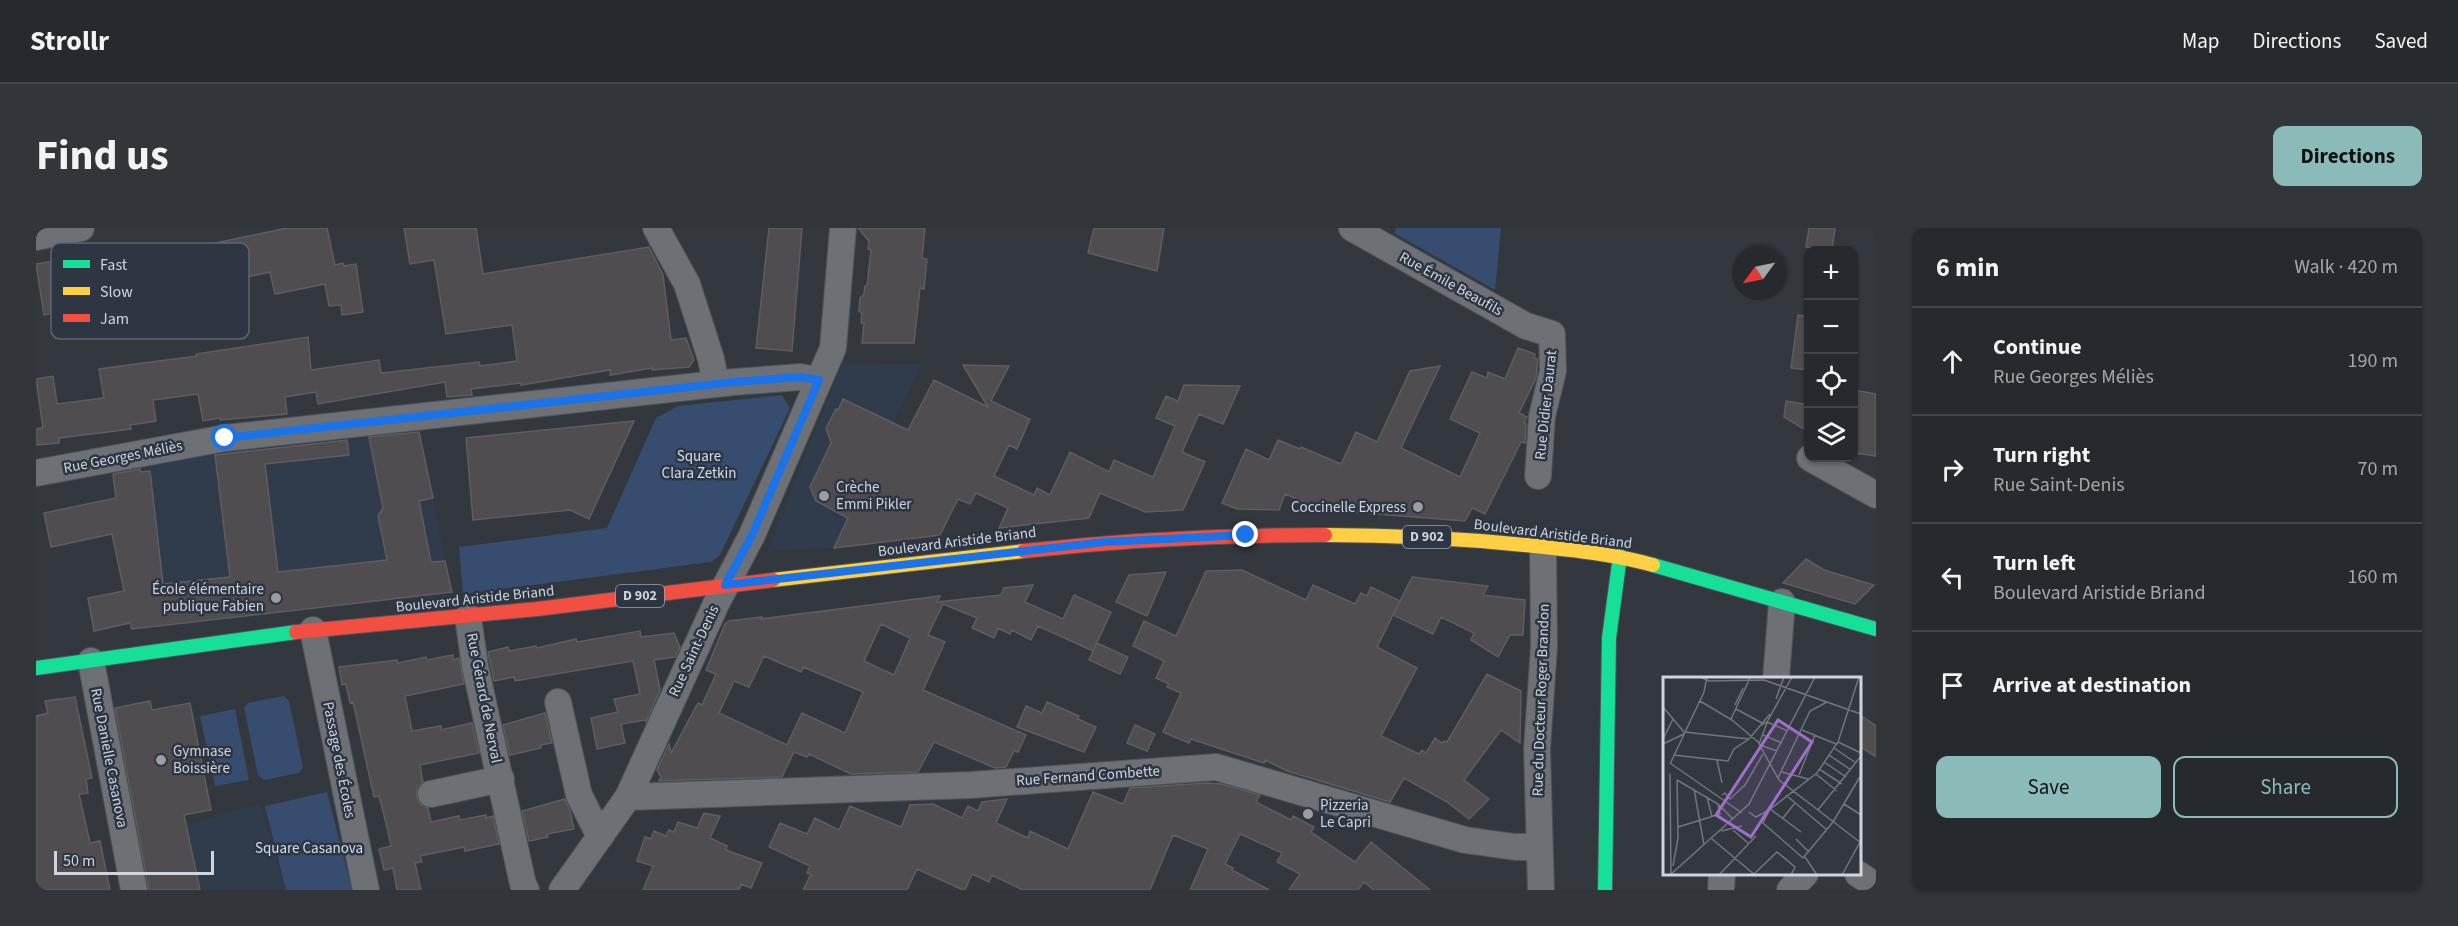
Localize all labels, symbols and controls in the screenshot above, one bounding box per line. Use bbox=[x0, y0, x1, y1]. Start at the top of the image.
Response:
text: Strollr bbox=[30, 21, 109, 61]
text: Map bbox=[2182, 26, 2220, 56]
text: Directions bbox=[2253, 26, 2341, 56]
text: Saved bbox=[2374, 26, 2428, 56]
text: Find us bbox=[36, 126, 169, 186]
button: Directions bbox=[2273, 126, 2422, 186]
legend bbox=[51, 243, 249, 339]
north arrow bbox=[1732, 246, 1786, 300]
map controls bbox=[1804, 246, 1858, 462]
button: + bbox=[1804, 246, 1858, 300]
street label: Rue Émile Beaufils bbox=[1395, 247, 1507, 321]
text: 6 min bbox=[1936, 249, 1999, 286]
text: Walk · 420 m bbox=[2294, 253, 2398, 281]
text: Fast bbox=[100, 254, 128, 276]
text: Slow bbox=[100, 281, 133, 303]
button: − bbox=[1804, 300, 1858, 354]
text: Jam bbox=[100, 308, 129, 330]
text: Continue bbox=[1993, 331, 2082, 363]
icon: ahead bbox=[1936, 345, 1969, 378]
text: 190 m bbox=[2348, 347, 2398, 375]
street label: Rue Didier Daurat bbox=[1530, 349, 1562, 461]
button: locate bbox=[1804, 354, 1858, 408]
text: Rue Georges Méliès bbox=[1993, 363, 2154, 391]
button: layers bbox=[1804, 408, 1858, 462]
route start bbox=[211, 424, 237, 450]
street label: Rue Georges Méliès bbox=[62, 435, 184, 479]
text: Turn right bbox=[1993, 439, 2090, 471]
park label: Square Clara Zetkin bbox=[662, 446, 736, 484]
icon: right bbox=[1936, 453, 1969, 486]
text: 70 m bbox=[2358, 455, 2398, 483]
text: Rue Saint-Denis bbox=[1993, 471, 2125, 499]
place label: Crèche Emmi Pikler bbox=[836, 477, 912, 515]
marker: Crèche Emmi Pikler bbox=[817, 489, 831, 503]
place label: Coccinelle Express bbox=[1291, 497, 1406, 518]
marker: Coccinelle Express bbox=[1411, 500, 1425, 514]
street label: Boulevard Aristide Briand bbox=[1473, 514, 1633, 554]
route end bbox=[1232, 521, 1258, 547]
street label: Boulevard Aristide Briand bbox=[877, 522, 1037, 562]
road number: D 902 bbox=[1403, 526, 1451, 548]
text: Turn left bbox=[1993, 547, 2075, 579]
icon: left bbox=[1936, 561, 1969, 594]
text: 160 m bbox=[2348, 563, 2398, 591]
place label: École élémentaire publique Fabien bbox=[152, 579, 264, 617]
text: Boulevard Aristide Briand bbox=[1993, 579, 2206, 607]
street label: Boulevard Aristide Briand bbox=[395, 580, 555, 618]
road number: D 902 bbox=[616, 585, 664, 607]
marker: École élémentaire publique Fabien bbox=[269, 591, 283, 605]
street label: Rue Saint-Denis bbox=[664, 602, 724, 700]
street label: Rue du Docteur Roger Brandon bbox=[1527, 603, 1555, 797]
street label: Rue Gérard de Nerval bbox=[461, 631, 507, 765]
icon: arrive bbox=[1936, 669, 1969, 702]
text: Arrive at destination bbox=[1993, 669, 2191, 701]
inset map bbox=[1663, 677, 1861, 875]
street label: Rue Danielle Casanova bbox=[85, 686, 133, 830]
street label: Passage des Écoles bbox=[317, 700, 361, 820]
place label: Gymnase Boissière bbox=[173, 741, 231, 779]
marker: Gymnase Boissière bbox=[154, 753, 168, 767]
button: Save bbox=[1936, 756, 2161, 818]
button: Share bbox=[2173, 756, 2398, 818]
street label: Rue Fernand Combette bbox=[1015, 761, 1161, 791]
place label: Pizzeria Le Capri bbox=[1320, 795, 1371, 833]
marker: Pizzeria Le Capri bbox=[1301, 807, 1315, 821]
park label: Square Casanova bbox=[255, 838, 363, 859]
scale bar bbox=[54, 848, 214, 876]
text: 50 m bbox=[63, 850, 95, 872]

